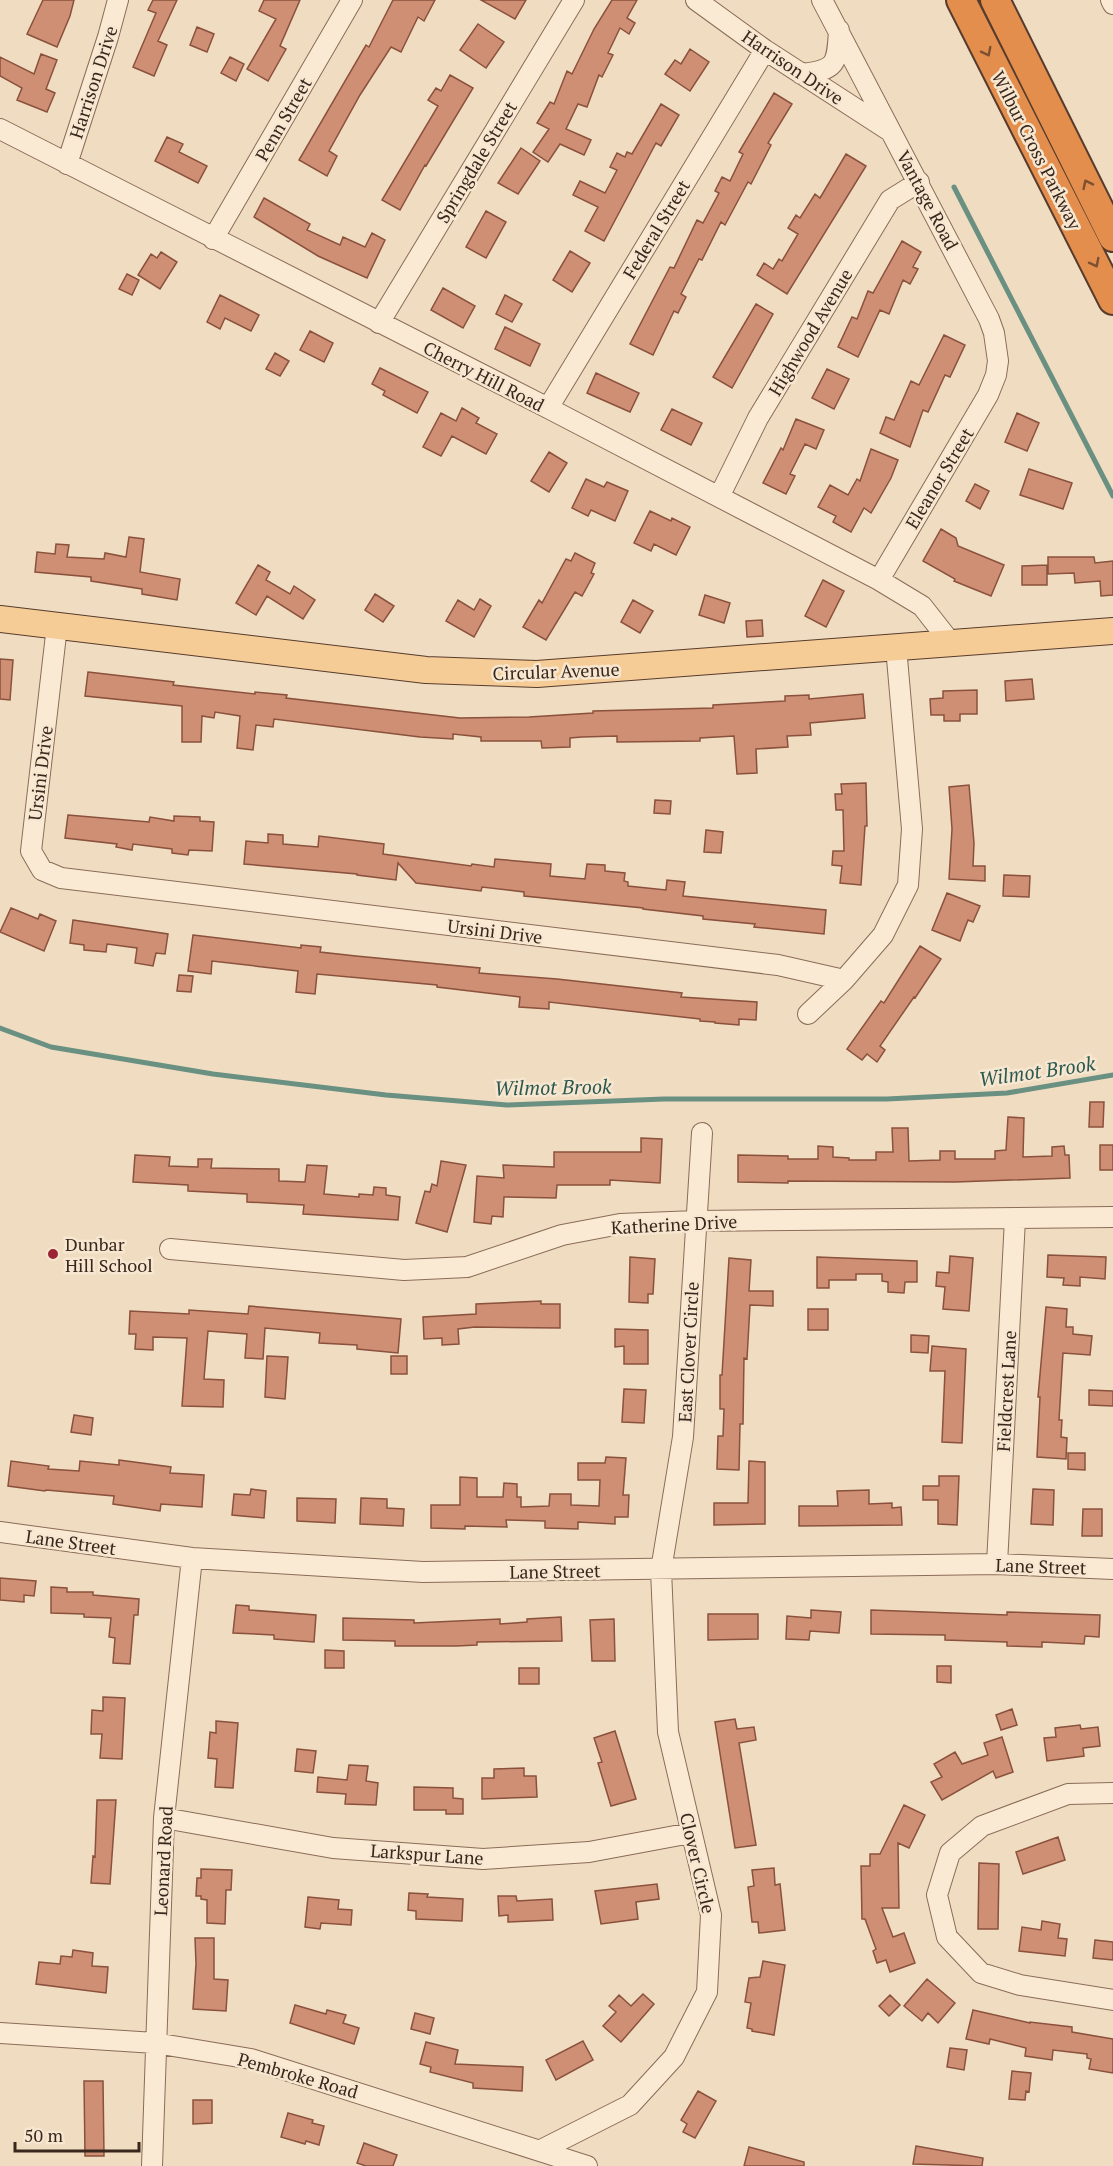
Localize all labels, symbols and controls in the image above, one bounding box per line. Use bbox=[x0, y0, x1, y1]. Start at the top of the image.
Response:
street label: Harrison Drive bbox=[63, 23, 123, 141]
street label: Harrison Drive bbox=[738, 24, 848, 110]
one-way arrow bbox=[980, 46, 992, 57]
street label: Wilbur Cross Parkway bbox=[987, 67, 1088, 234]
street label: Penn Street bbox=[249, 72, 317, 165]
street label: Springdale Street bbox=[430, 96, 522, 227]
street label: Vantage Road bbox=[892, 146, 964, 254]
street label: Federal Street bbox=[617, 175, 695, 283]
one-way arrow bbox=[1083, 180, 1094, 191]
one-way arrow bbox=[1087, 257, 1099, 268]
street label: Highwood Avenue bbox=[763, 264, 857, 400]
street label: Cherry Hill Road bbox=[419, 335, 549, 417]
street label: Eleanor Street bbox=[899, 423, 979, 533]
street label: Circular Avenue bbox=[492, 657, 620, 685]
street label: Ursini Drive bbox=[22, 724, 58, 822]
street label: Ursini Drive bbox=[446, 913, 544, 949]
water label: Wilmot Brook bbox=[977, 1049, 1097, 1093]
water label: Wilmot Brook bbox=[494, 1072, 612, 1102]
street label: Katherine Drive bbox=[610, 1209, 738, 1239]
place label: Dunbar Hill School bbox=[65, 1232, 153, 1277]
marker: Dunbar Hill School bbox=[46, 1247, 60, 1261]
street label: East Clover Circle bbox=[672, 1281, 704, 1423]
street label: Fieldcrest Lane bbox=[991, 1330, 1021, 1452]
street label: Lane Street bbox=[24, 1524, 118, 1560]
street label: Lane Street bbox=[995, 1552, 1087, 1580]
street label: Lane Street bbox=[509, 1558, 601, 1584]
street label: Leonard Road bbox=[148, 1805, 178, 1917]
street label: Clover Circle bbox=[675, 1810, 721, 1916]
street label: Larkspur Lane bbox=[370, 1838, 484, 1870]
street label: Pembroke Road bbox=[235, 2046, 361, 2104]
scale bar bbox=[15, 2115, 140, 2153]
text: 50 m bbox=[24, 2123, 64, 2147]

